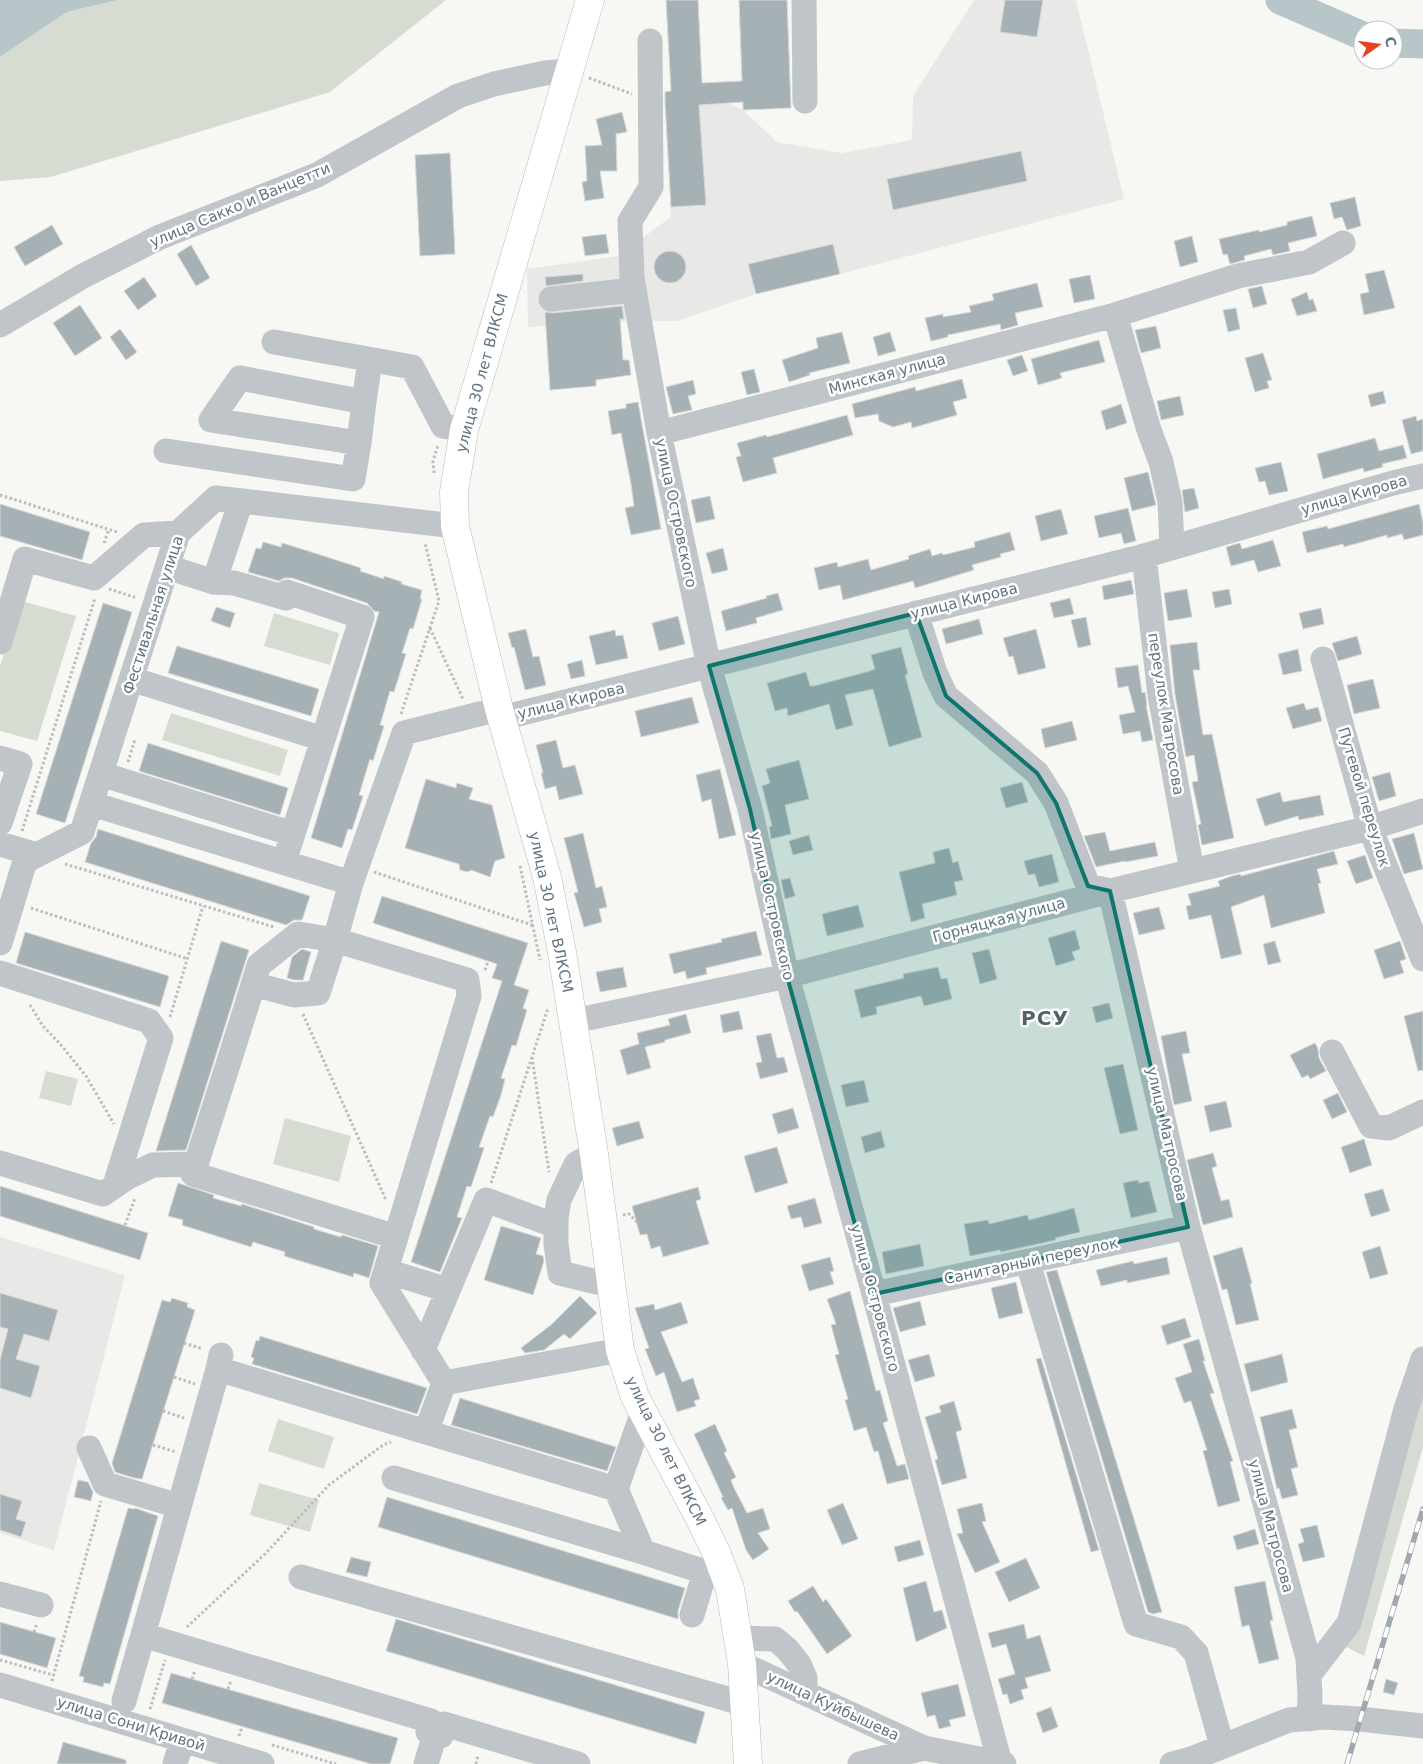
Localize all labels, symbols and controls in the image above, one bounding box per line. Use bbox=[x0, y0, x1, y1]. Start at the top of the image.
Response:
north arrow bbox=[1353, 20, 1403, 70]
text: С bbox=[1382, 35, 1400, 49]
street label: улица Сакко и Ванцетти bbox=[147, 159, 333, 251]
street label: улица 30 лет ВЛКСМ bbox=[452, 291, 512, 455]
street label: Минская улица bbox=[827, 350, 947, 398]
street label: улица Островского bbox=[651, 437, 701, 589]
street label: улица Кирова bbox=[1299, 471, 1409, 519]
street label: Фестивальная улица bbox=[119, 533, 187, 697]
street label: улица Кирова bbox=[909, 579, 1019, 623]
street label: переулок Матросова bbox=[1144, 631, 1188, 797]
street label: улица Кирова bbox=[516, 679, 626, 723]
street label: Путевой переулок bbox=[1334, 725, 1394, 869]
street label: улица 30 лет ВЛКСМ bbox=[525, 830, 577, 994]
street label: улица Островского bbox=[746, 830, 798, 982]
street label: Горняцкая улица bbox=[931, 894, 1067, 946]
district label: РСУ bbox=[1021, 1006, 1069, 1030]
street label: улица Матросова bbox=[1143, 1065, 1191, 1203]
street label: улица Островского bbox=[847, 1222, 903, 1374]
street label: Санитарный переулок bbox=[942, 1234, 1120, 1288]
street label: улица 30 лет ВЛКСМ bbox=[622, 1373, 710, 1529]
street label: улица Матросова bbox=[1245, 1457, 1297, 1595]
street label: улица Куйбышева bbox=[764, 1667, 902, 1745]
street label: улица Сони Кривой bbox=[55, 1693, 207, 1755]

